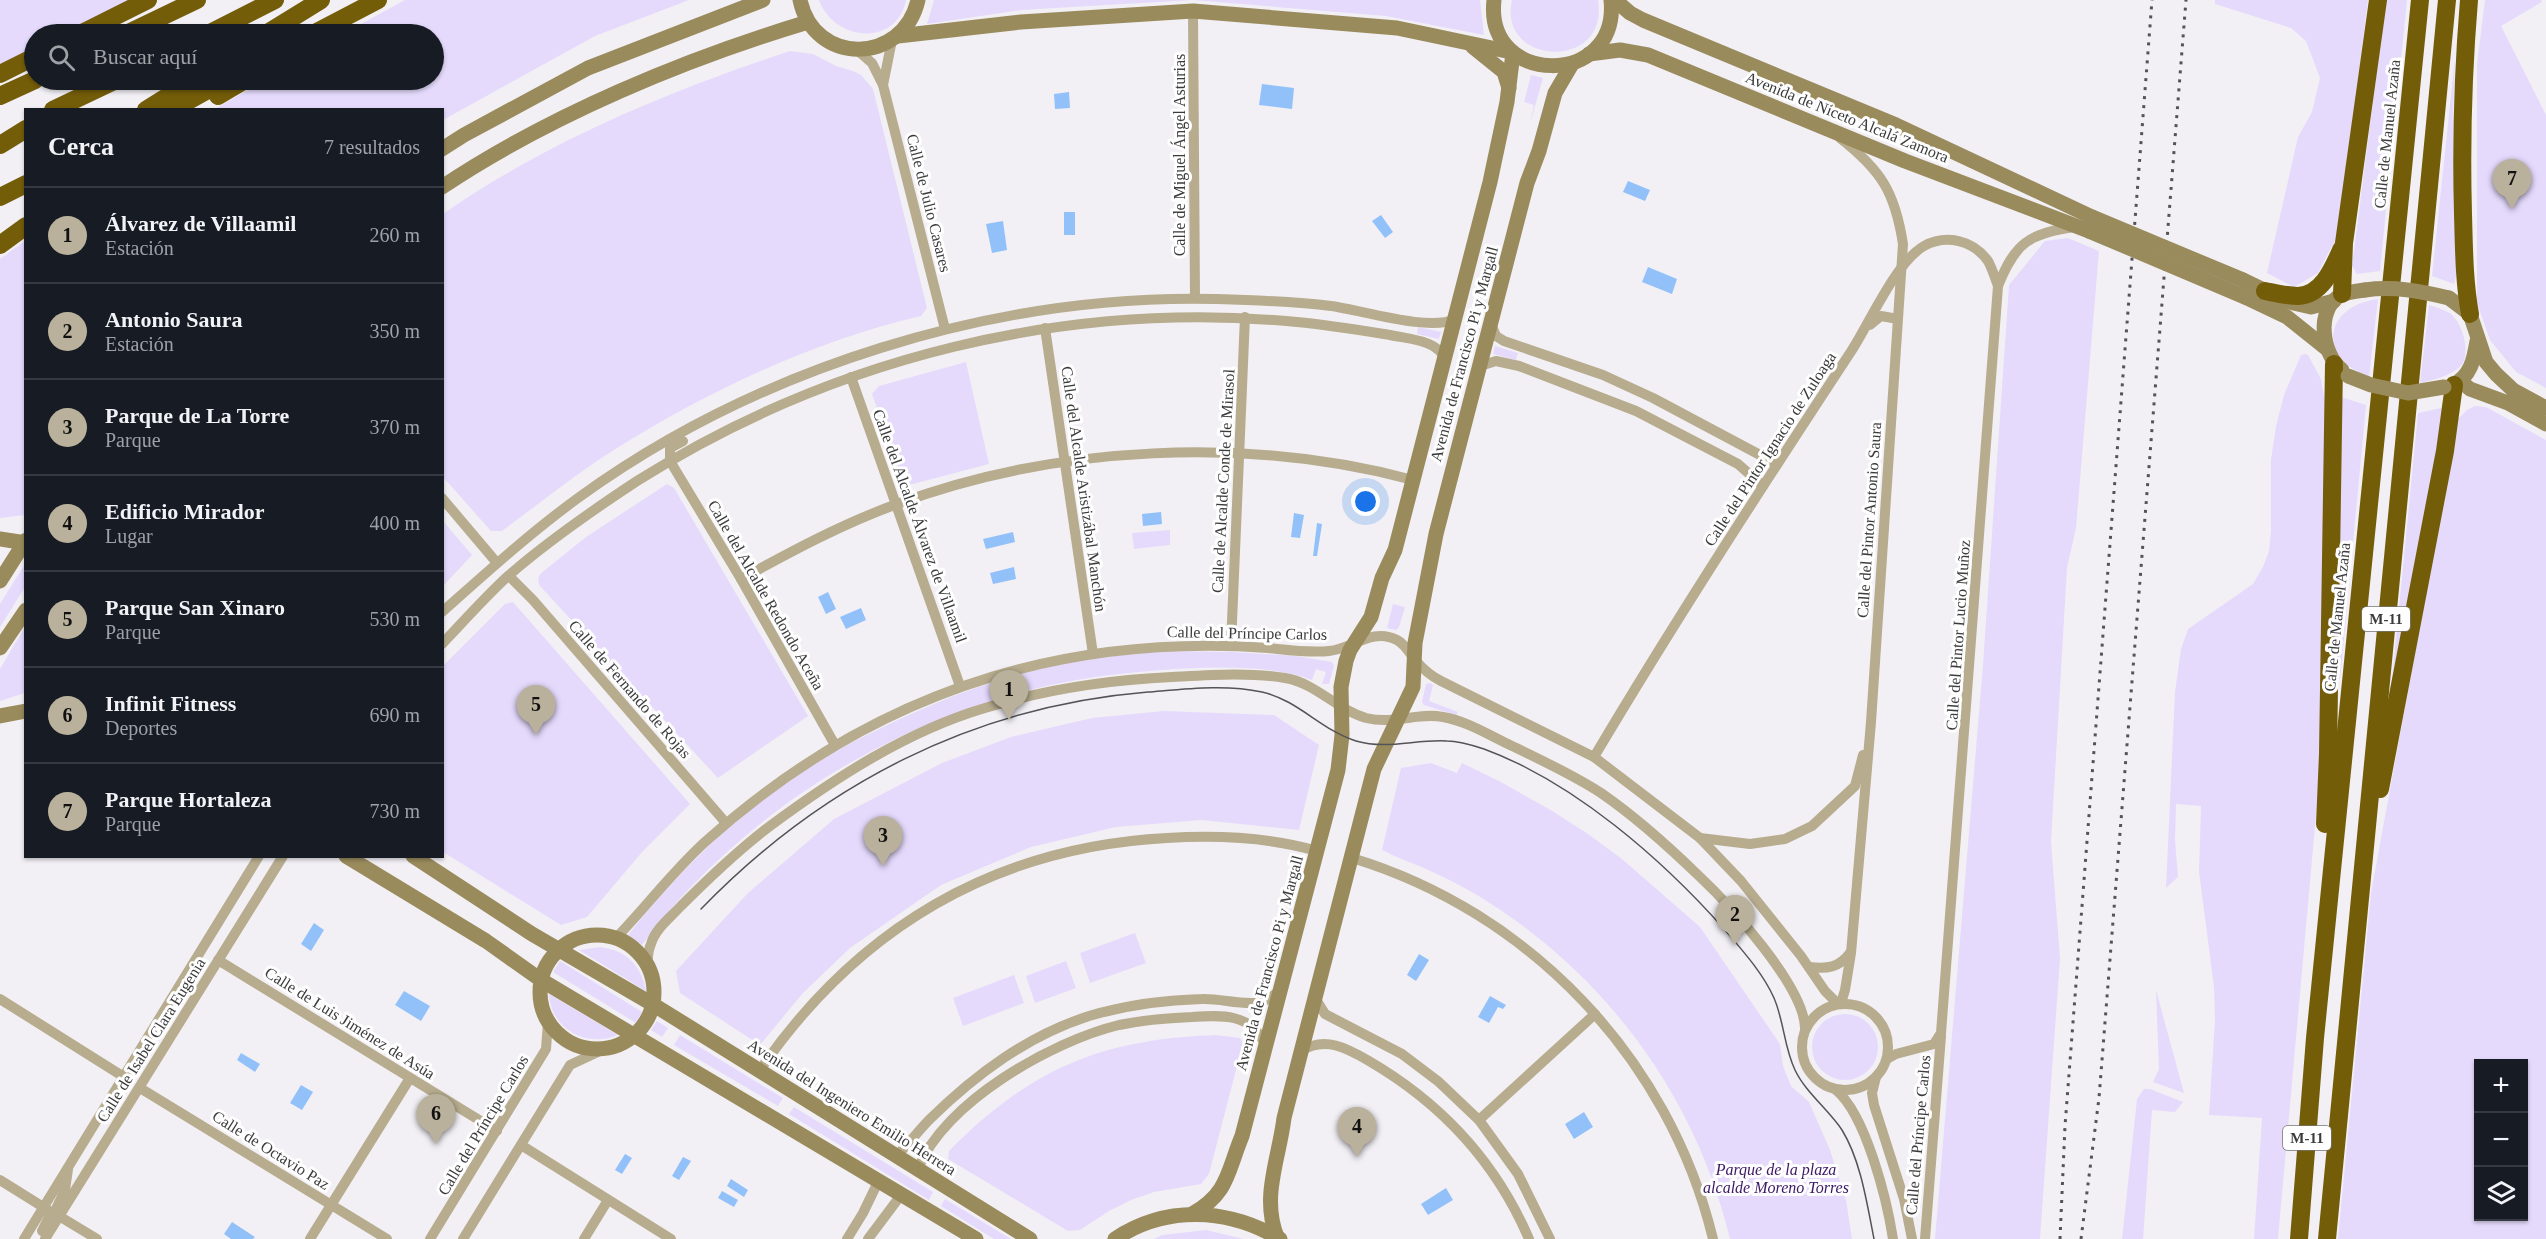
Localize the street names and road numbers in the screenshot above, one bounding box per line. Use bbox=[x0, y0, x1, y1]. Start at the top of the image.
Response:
street label: Calle de Miguel Ángel Asturias bbox=[1170, 54, 1189, 256]
street label: Calle de Manuel Azaña bbox=[2371, 59, 2403, 209]
street label: Avenida de Niceto Alcalá Zamora bbox=[1743, 68, 1951, 166]
street label: Calle de Julio Casares bbox=[904, 132, 954, 274]
street label: Avenida de Francisco Pi y Margall bbox=[1427, 244, 1502, 464]
street label: Calle del Pintor Ignacio de Zuloaga bbox=[1701, 349, 1840, 550]
street label: Calle del Alcalde Aristizábal Manchón bbox=[1058, 365, 1110, 613]
street label: Calle de Alcalde Conde de Mirasol bbox=[1209, 368, 1237, 593]
street label: Calle del Alcalde Álvarez de Villaamil bbox=[870, 407, 971, 646]
street label: Calle del Pintor Antonio Saura bbox=[1854, 421, 1884, 619]
street label: Calle del Alcalde Redondo Aceña bbox=[705, 497, 827, 693]
street label: Calle del Pintor Lucio Muñoz bbox=[1943, 539, 1973, 731]
street label: Calle de Manuel Azaña bbox=[2321, 542, 2353, 692]
road number: M-11 bbox=[2362, 607, 2410, 631]
street label: Calle de Fernando de Rojas bbox=[565, 617, 694, 762]
street label: Calle del Príncipe Carlos bbox=[1167, 623, 1327, 644]
street label: Avenida de Francisco Pi y Margall bbox=[1232, 853, 1307, 1073]
street label: Calle de Isabel Clara Eugenia bbox=[93, 955, 209, 1126]
street label: Calle de Luis Jiménez de Asúa bbox=[262, 964, 438, 1082]
street label: Avenida del Ingeniero Emilio Herrera bbox=[744, 1036, 959, 1179]
street label: Calle del Príncipe Carlos bbox=[434, 1052, 532, 1199]
street label: Calle del Príncipe Carlos bbox=[1903, 1054, 1934, 1216]
street label: Calle de Octavio Paz bbox=[209, 1107, 333, 1193]
road number: M-11 bbox=[2283, 1126, 2331, 1150]

